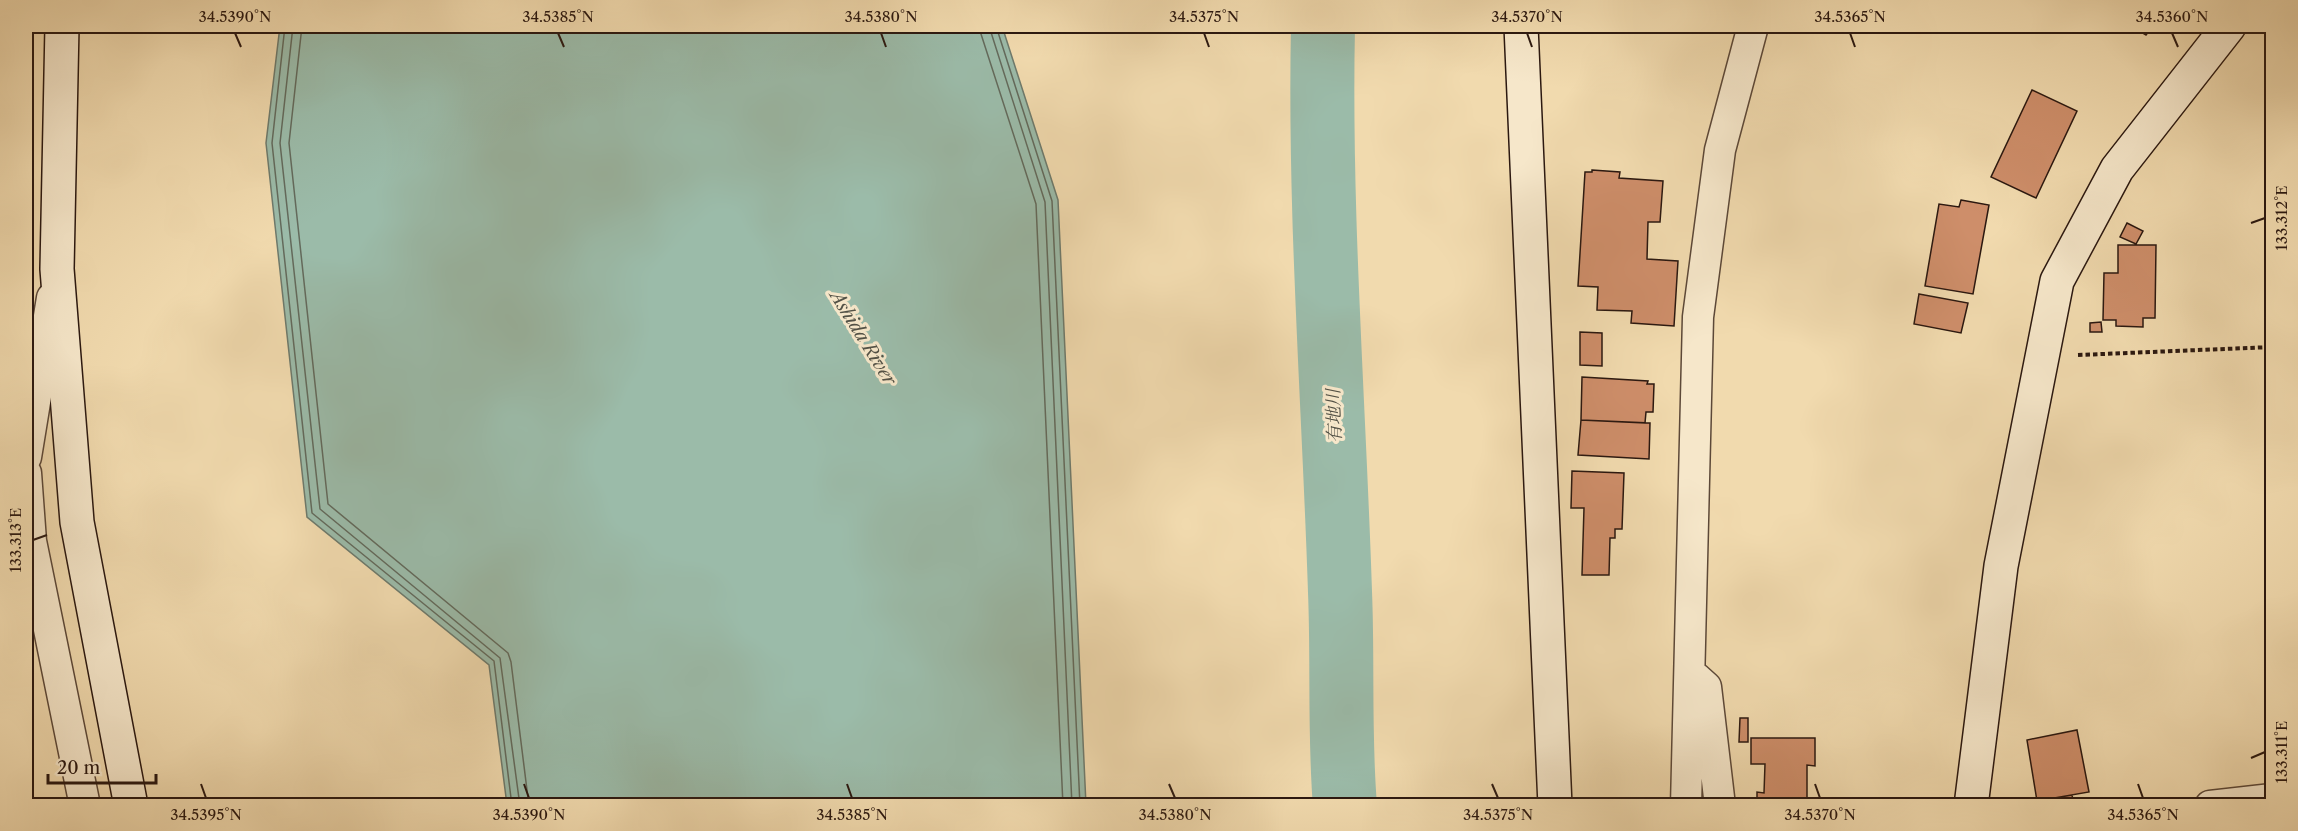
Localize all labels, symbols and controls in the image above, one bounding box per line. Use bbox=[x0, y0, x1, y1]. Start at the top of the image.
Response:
text: 34.5390°N bbox=[199, 7, 271, 26]
text: 34.5385°N bbox=[522, 7, 594, 26]
text: 34.5380°N bbox=[844, 7, 918, 26]
text: 34.5375°N bbox=[1169, 7, 1239, 26]
text: 34.5370°N bbox=[1491, 7, 1563, 26]
text: 34.5365°N bbox=[1814, 7, 1886, 26]
text: 34.5360°N bbox=[2136, 7, 2208, 26]
text: 133.312°E bbox=[2272, 185, 2291, 251]
water label: Ashida River bbox=[824, 284, 902, 391]
water label: 有地川 bbox=[1322, 387, 1346, 443]
text: 133.313°E bbox=[6, 508, 25, 572]
text: 133.311°E bbox=[2272, 721, 2291, 783]
scale bar bbox=[48, 747, 156, 785]
text: 20 m bbox=[57, 757, 101, 779]
text: 34.5395°N bbox=[170, 805, 242, 824]
text: 34.5390°N bbox=[493, 805, 565, 824]
text: 34.5385°N bbox=[816, 805, 888, 824]
text: 34.5380°N bbox=[1138, 805, 1212, 824]
text: 34.5375°N bbox=[1463, 805, 1533, 824]
text: 34.5370°N bbox=[1784, 805, 1856, 824]
text: 34.5365°N bbox=[2107, 805, 2179, 824]

